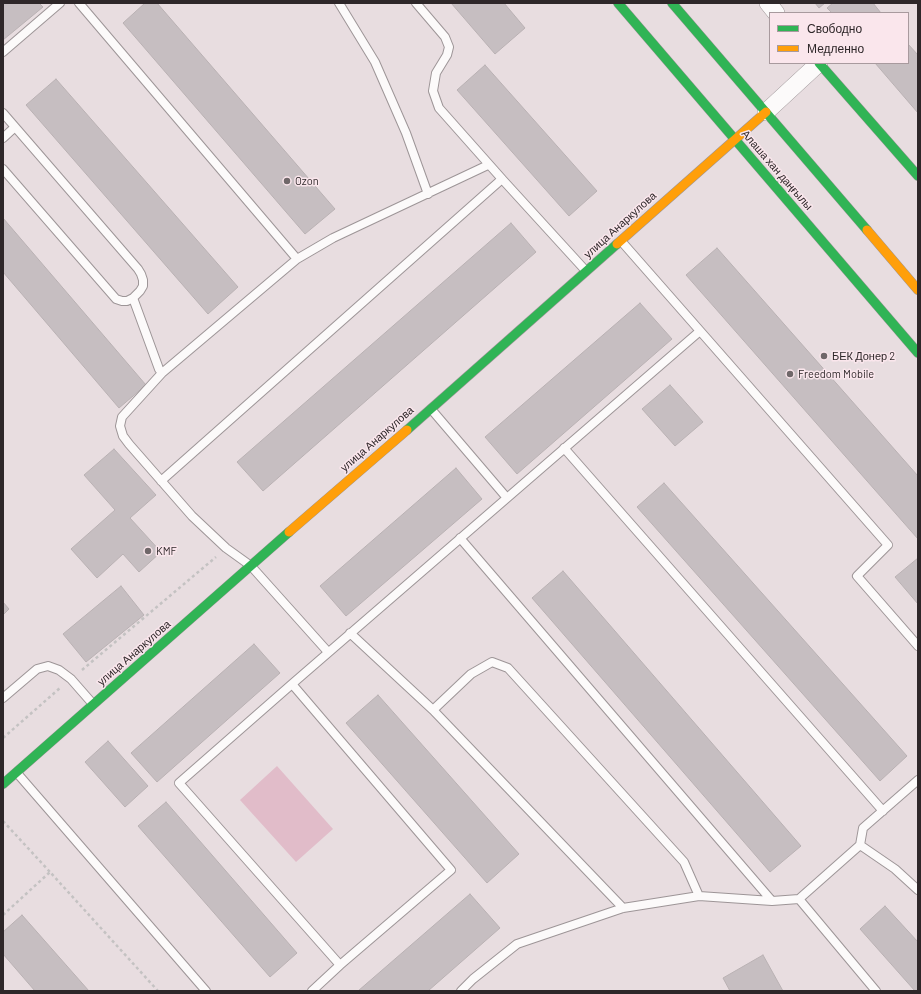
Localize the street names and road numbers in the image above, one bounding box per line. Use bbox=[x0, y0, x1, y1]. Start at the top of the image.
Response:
street label: Алаша хан даңғылы bbox=[739, 127, 815, 213]
street label: улица Анаркулова bbox=[581, 189, 659, 261]
street label: улица Анаркулова bbox=[338, 404, 416, 474]
street label: улица Анаркулова bbox=[95, 618, 173, 688]

